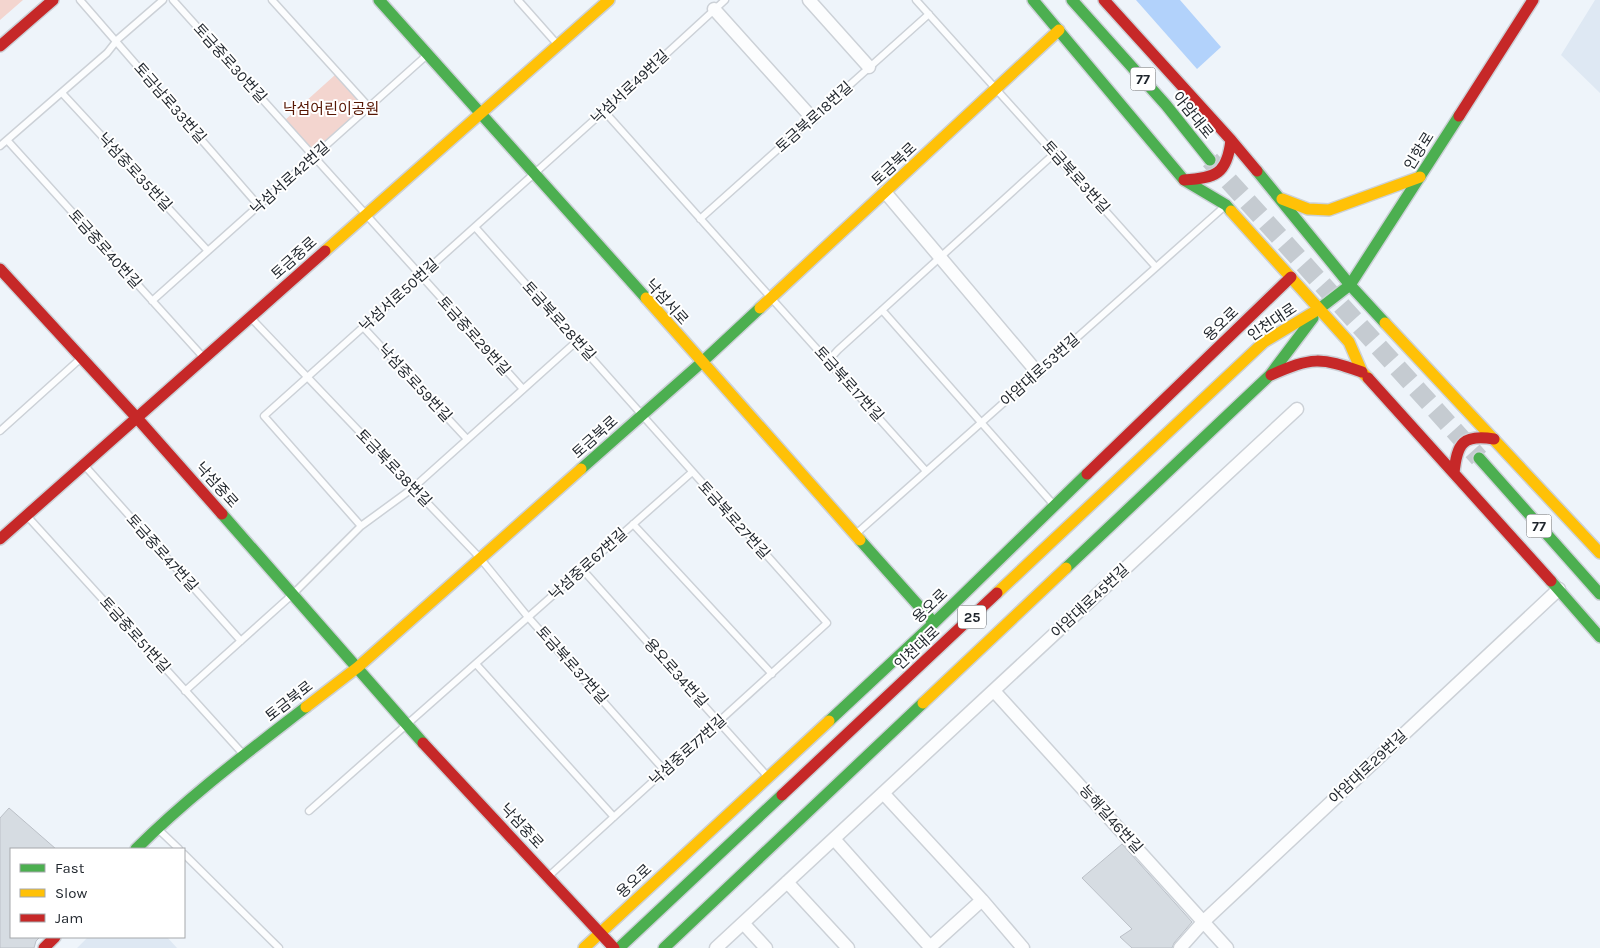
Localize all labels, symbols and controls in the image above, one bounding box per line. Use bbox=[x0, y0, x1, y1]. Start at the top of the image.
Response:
street label: 토금중로30번길 bbox=[190, 20, 270, 106]
street label: 낙섬서로49번길 bbox=[587, 46, 673, 128]
street label: 토금남로33번길 bbox=[130, 59, 210, 147]
road number: 77 bbox=[1130, 68, 1156, 90]
street label: 토금북로18번길 bbox=[772, 78, 856, 156]
street label: 아암대로 bbox=[1169, 88, 1217, 142]
park label: 낙섬어린이공원 bbox=[283, 100, 379, 118]
street label: 낙섬중로35번길 bbox=[94, 129, 176, 215]
street label: 인항로 bbox=[1400, 129, 1438, 173]
street label: 토금북로3번길 bbox=[1039, 137, 1113, 217]
street label: 낙섬서로42번길 bbox=[247, 138, 333, 218]
street label: 토금북로 bbox=[868, 139, 920, 189]
street label: 토금중로40번길 bbox=[65, 206, 145, 292]
street label: 토금중로 bbox=[267, 233, 321, 283]
street label: 낙섬서로50번길 bbox=[356, 255, 442, 335]
street label: 낙섬서로 bbox=[642, 275, 692, 329]
street label: 토금북로28번길 bbox=[519, 278, 599, 364]
street label: 토금중로29번길 bbox=[434, 293, 514, 379]
street label: 인천대로 bbox=[1244, 299, 1300, 345]
street label: 용오로 bbox=[1200, 303, 1242, 345]
street label: 아암대로53번길 bbox=[997, 330, 1083, 410]
street label: 낙섬중로59번길 bbox=[374, 340, 456, 426]
street label: 토금북로17번길 bbox=[811, 343, 887, 425]
street label: 토금북로 bbox=[568, 412, 622, 462]
street label: 토금북로38번길 bbox=[352, 425, 436, 511]
street label: 낙섬중로 bbox=[192, 458, 242, 512]
street label: 토금북로27번길 bbox=[694, 477, 774, 563]
street label: 토금중로47번길 bbox=[122, 510, 202, 596]
road number: 77 bbox=[1526, 514, 1552, 538]
street label: 낙섬중로67번길 bbox=[545, 524, 631, 604]
street label: 아암대로45번길 bbox=[1047, 560, 1133, 642]
street label: 용오로 bbox=[909, 585, 951, 627]
street label: 토금중로51번길 bbox=[96, 593, 174, 677]
road number: 25 bbox=[958, 606, 986, 628]
street label: 토금북로37번길 bbox=[532, 622, 612, 708]
street label: 인천대로 bbox=[891, 623, 943, 673]
street label: 용오로34번길 bbox=[640, 635, 712, 711]
street label: 토금북로 bbox=[262, 677, 316, 725]
street label: 낙섬중로77번길 bbox=[646, 711, 730, 789]
street label: 아암대로29번길 bbox=[1325, 726, 1411, 808]
street label: 능해길46번길 bbox=[1076, 781, 1146, 857]
street label: 낙섬중로 bbox=[497, 800, 547, 852]
legend bbox=[10, 848, 185, 938]
text: Fast bbox=[55, 859, 85, 877]
street label: 용오로 bbox=[613, 860, 655, 902]
text: Slow bbox=[55, 884, 87, 902]
text: Jam bbox=[55, 909, 83, 927]

